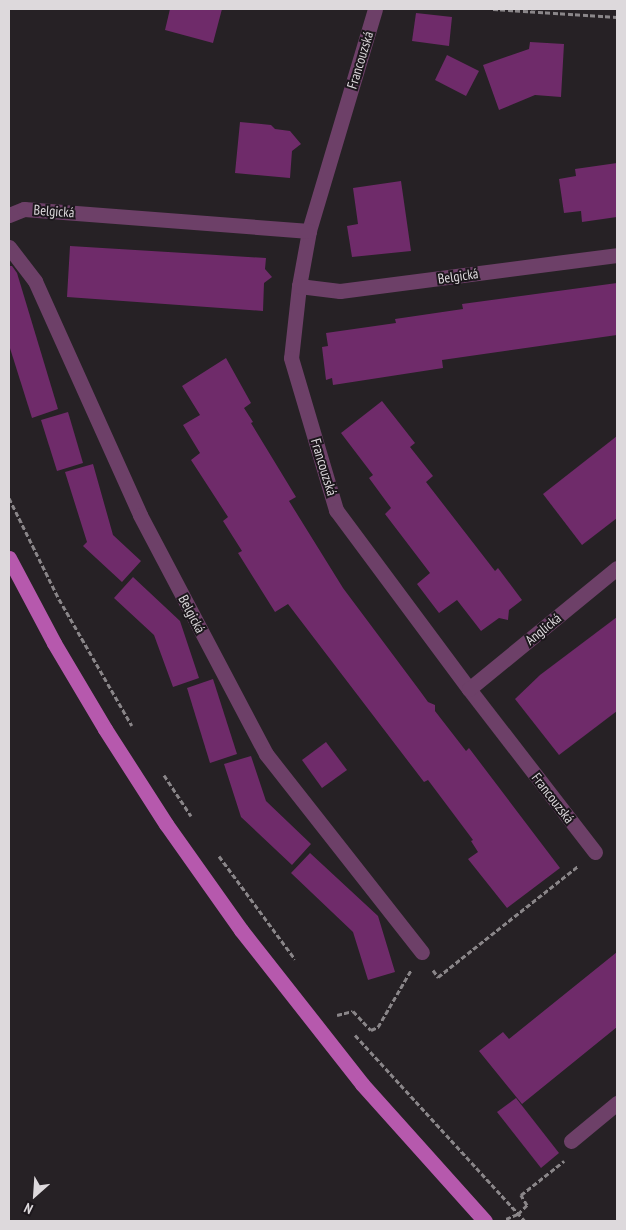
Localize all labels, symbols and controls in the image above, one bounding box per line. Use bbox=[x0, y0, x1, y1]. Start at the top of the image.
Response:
street label: Francouzská bbox=[343, 29, 377, 91]
street label: Belgická bbox=[33, 201, 75, 221]
street label: Belgická bbox=[437, 265, 479, 287]
street label: Francouzská bbox=[307, 436, 341, 498]
street label: Belgická bbox=[175, 592, 209, 636]
street label: Anglická bbox=[522, 610, 564, 648]
street label: Francouzská bbox=[528, 770, 578, 826]
north arrow bbox=[10, 1170, 60, 1220]
text: N bbox=[21, 1199, 36, 1218]

